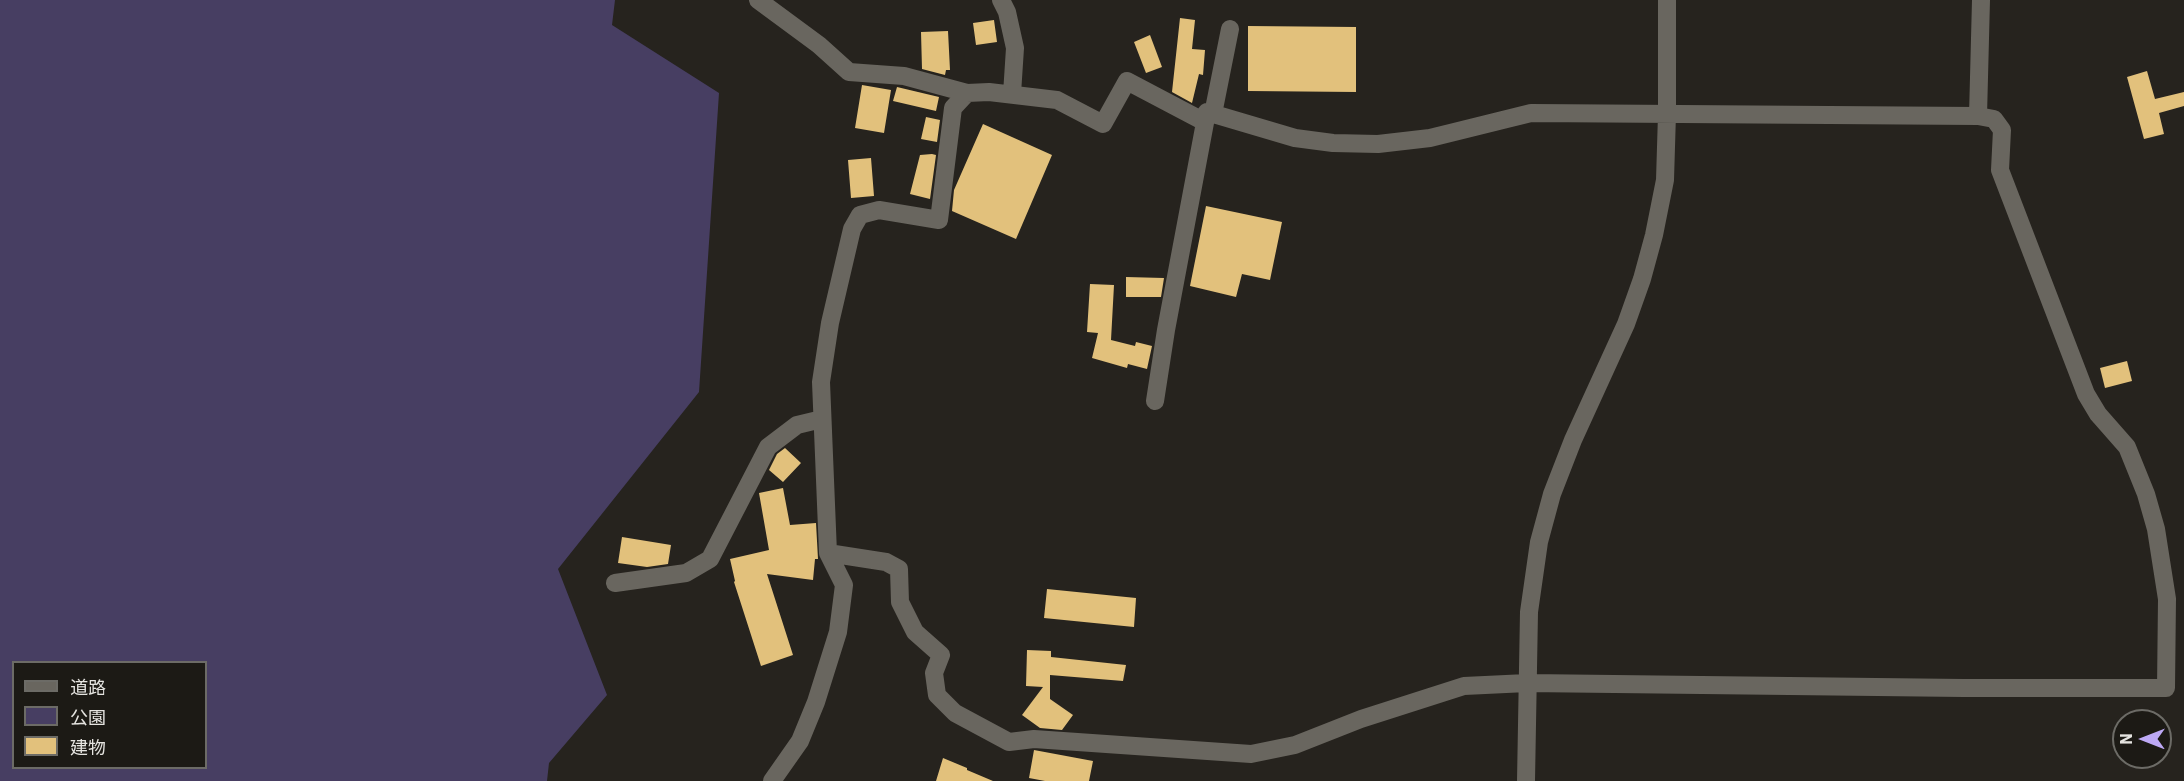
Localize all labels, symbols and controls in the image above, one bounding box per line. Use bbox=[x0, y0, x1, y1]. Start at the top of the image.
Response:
legend bbox=[12, 661, 207, 769]
text: 道路 bbox=[70, 676, 106, 699]
text: 公園 bbox=[70, 706, 106, 729]
north arrow bbox=[2112, 709, 2172, 769]
text: N bbox=[2116, 733, 2136, 745]
text: 建物 bbox=[70, 736, 106, 759]

